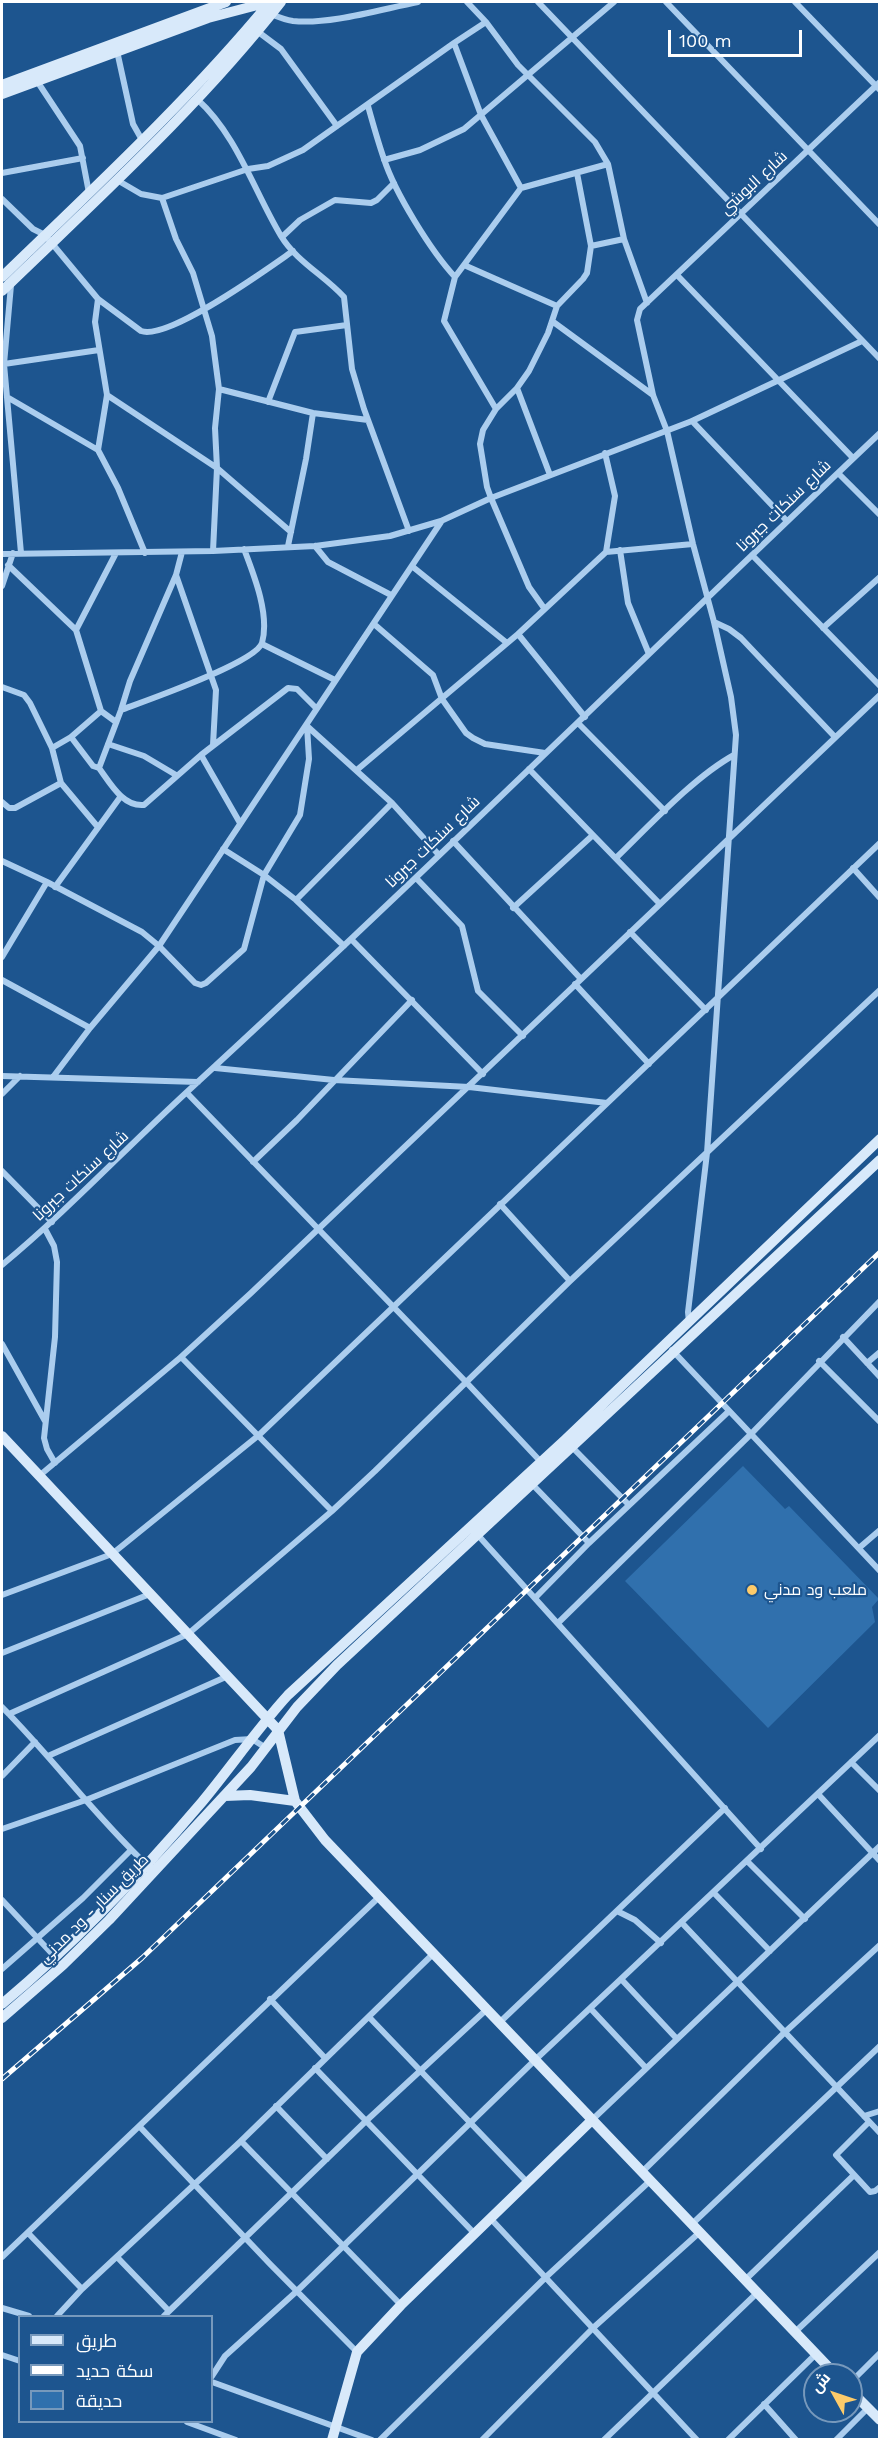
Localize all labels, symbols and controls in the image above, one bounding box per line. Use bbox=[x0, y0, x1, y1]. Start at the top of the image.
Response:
scale bar bbox=[671, 18, 804, 56]
text: 100 m bbox=[679, 30, 732, 51]
street label: شارع البوشي bbox=[716, 147, 792, 219]
street label: شارع سنكات جبرونا bbox=[733, 456, 835, 556]
street label: شارع سنكات جبرونا bbox=[382, 792, 484, 892]
street label: شارع سنكات جبرونا bbox=[29, 1127, 133, 1225]
place label: ملعب ود مدني bbox=[764, 1580, 867, 1600]
marker: ملعب ود مدني bbox=[745, 1583, 759, 1597]
street label: طريق سنار - ود مدني bbox=[35, 1850, 153, 1968]
legend bbox=[18, 2315, 213, 2423]
text: طريق bbox=[76, 2330, 117, 2351]
text: سكة حديد bbox=[76, 2360, 153, 2381]
north arrow bbox=[803, 2363, 863, 2423]
text: ش bbox=[806, 2368, 834, 2396]
text: حديقة bbox=[76, 2390, 122, 2411]

